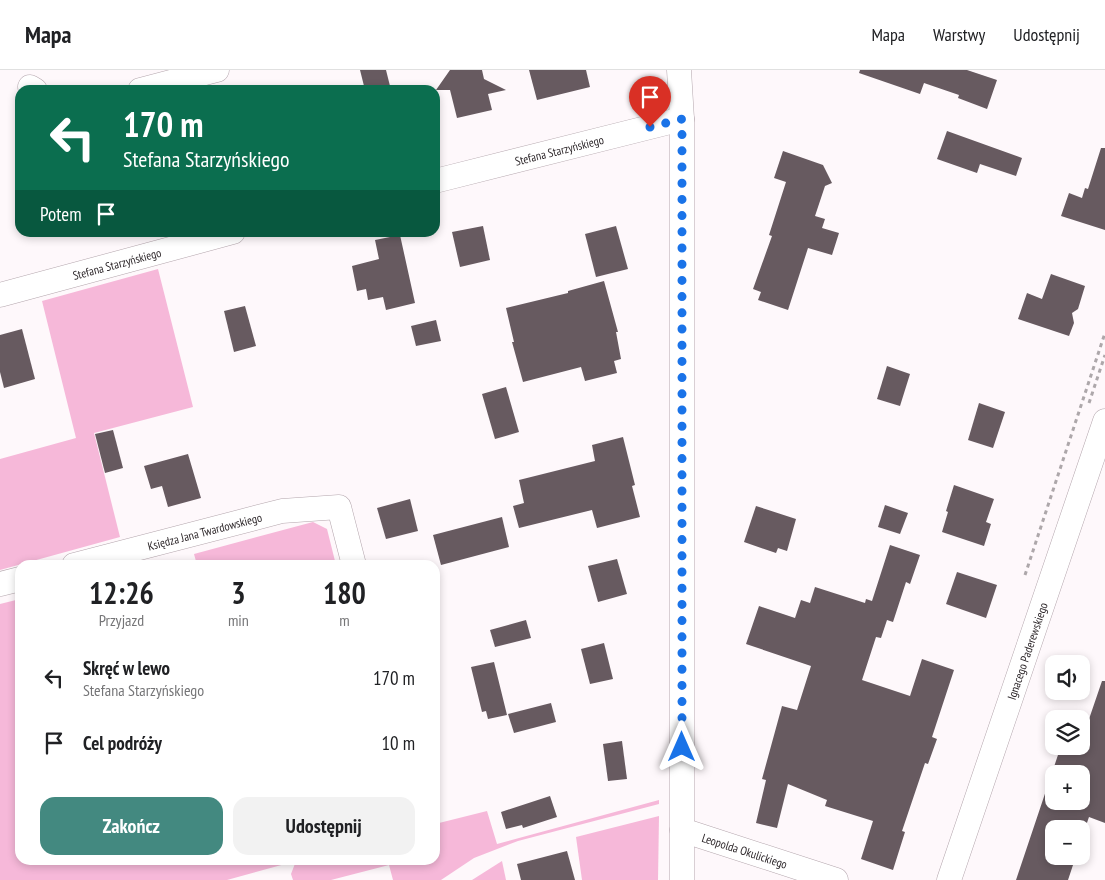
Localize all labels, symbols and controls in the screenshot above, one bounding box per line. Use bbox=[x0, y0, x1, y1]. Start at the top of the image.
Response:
text: Mapa bbox=[25, 19, 72, 50]
text: Mapa bbox=[871, 23, 905, 46]
text: Warstwy bbox=[933, 23, 985, 46]
text: Udostępnij bbox=[1013, 23, 1080, 46]
pin bbox=[629, 76, 671, 127]
icon: arrive bbox=[636, 83, 664, 111]
text: 170 m bbox=[123, 101, 204, 147]
icon: left bbox=[40, 105, 105, 170]
street label: Stefana Starzyńskiego bbox=[513, 131, 605, 168]
text: Stefana Starzyńskiego bbox=[123, 145, 290, 173]
icon: arrive bbox=[92, 200, 120, 228]
text: Potem bbox=[40, 202, 82, 226]
street label: Stefana Starzyńskiego bbox=[71, 244, 163, 283]
street label: Księdza Jana Twardowskiego bbox=[146, 509, 263, 553]
text: 12:26 bbox=[89, 573, 154, 612]
text: 3 bbox=[231, 573, 246, 612]
text: 180 bbox=[323, 573, 366, 612]
street label: Ignacego Paderewskiego bbox=[1003, 600, 1050, 702]
text: Przyjazd bbox=[99, 610, 144, 630]
text: min bbox=[228, 610, 249, 630]
text: m bbox=[339, 610, 350, 630]
map controls bbox=[1045, 655, 1090, 865]
button: sound bbox=[1045, 655, 1090, 700]
text: Skręć w lewo bbox=[83, 656, 170, 680]
icon: left bbox=[40, 664, 68, 692]
text: 170 m bbox=[373, 666, 415, 690]
text: Stefana Starzyńskiego bbox=[83, 680, 204, 700]
button: layers bbox=[1045, 710, 1090, 755]
position arrow bbox=[655, 720, 707, 772]
icon: arrive bbox=[40, 729, 68, 757]
text: Cel podróży bbox=[83, 731, 162, 755]
text: 10 m bbox=[382, 731, 415, 755]
button: + bbox=[1045, 765, 1090, 810]
button: Zakończ bbox=[40, 797, 223, 855]
button: Udostępnij bbox=[233, 797, 415, 855]
button: − bbox=[1045, 820, 1090, 865]
street label: Leopolda Okulickiego bbox=[700, 830, 789, 871]

